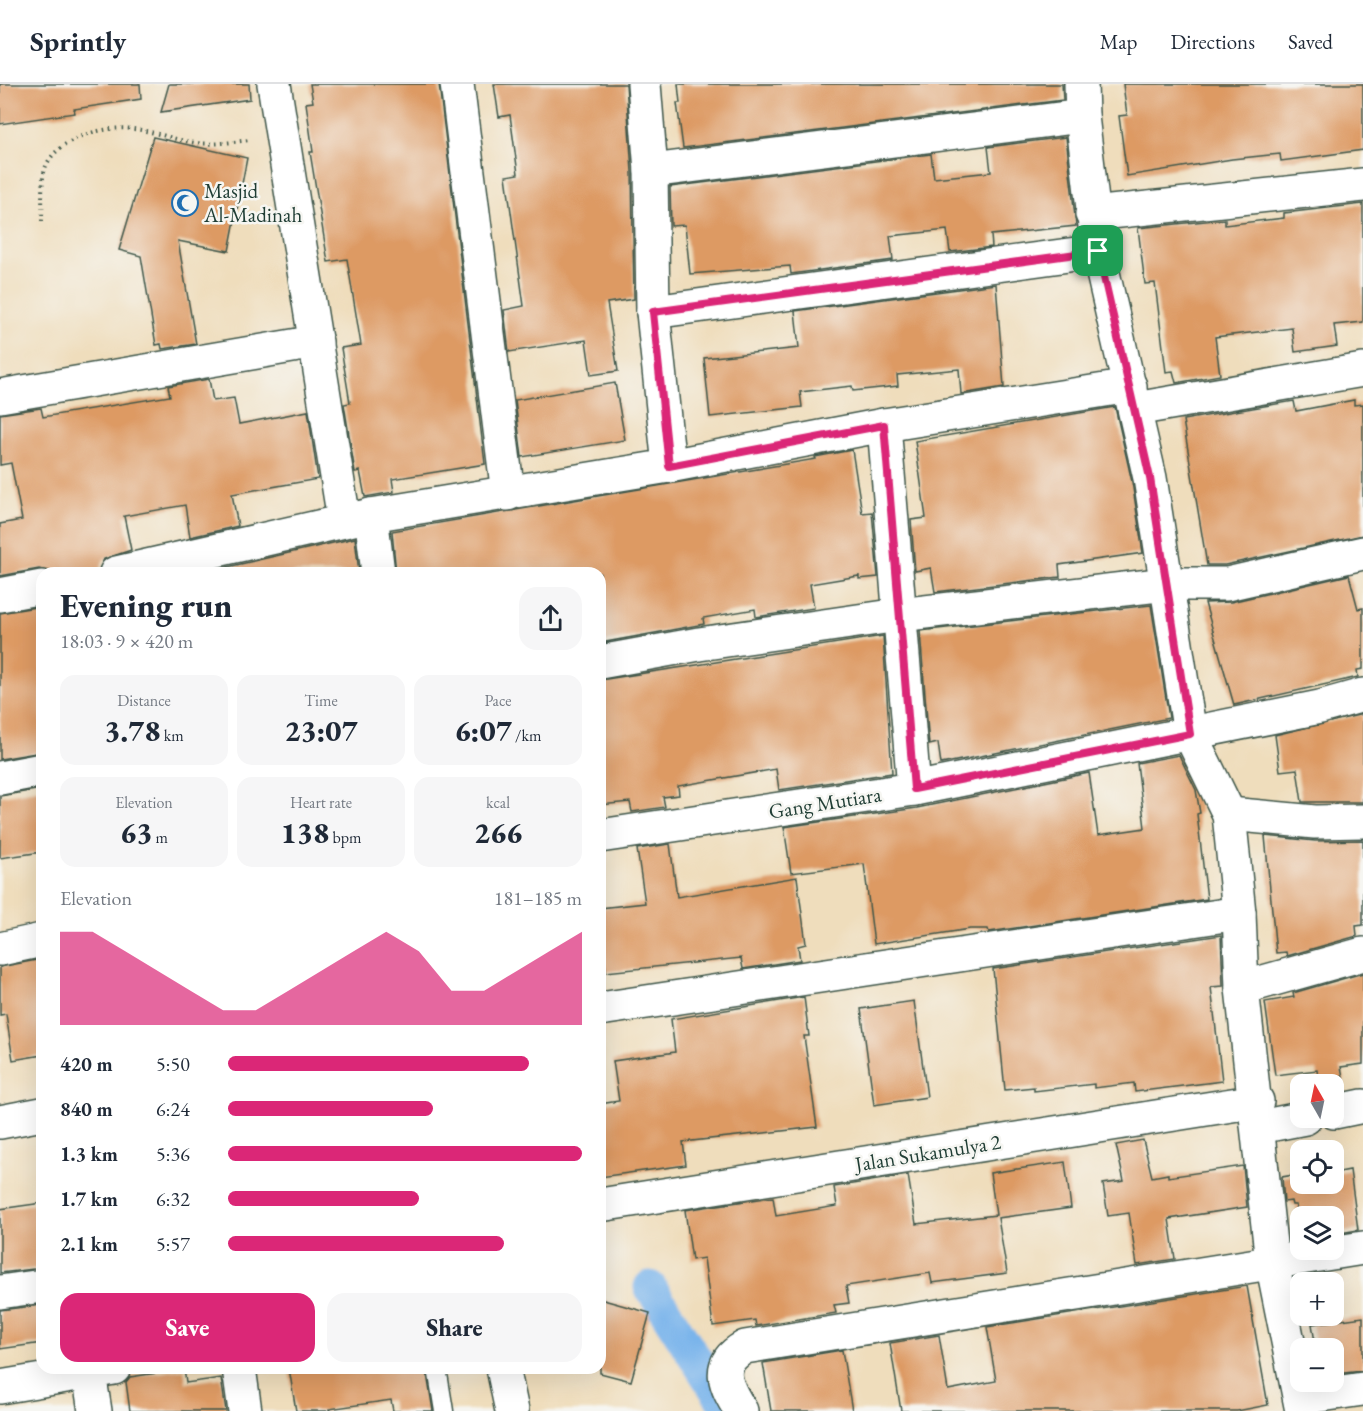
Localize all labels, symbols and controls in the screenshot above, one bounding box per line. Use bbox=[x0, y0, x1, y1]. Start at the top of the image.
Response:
text: Sprintly bbox=[30, 23, 126, 59]
text: Map bbox=[1100, 28, 1137, 55]
text: Directions bbox=[1170, 28, 1255, 55]
text: Saved bbox=[1288, 28, 1333, 55]
place label: Masjid Al-Madinah bbox=[203, 177, 302, 228]
mosque icon: Masjid Al-Madinah bbox=[170, 188, 200, 218]
pin bbox=[1072, 225, 1123, 276]
icon: arrive bbox=[1081, 234, 1114, 267]
text: Evening run bbox=[60, 584, 232, 627]
button: share bbox=[519, 587, 582, 650]
text: 18:03 · 9 × 420 m bbox=[60, 628, 193, 654]
text: Distance bbox=[117, 690, 171, 711]
text: Time bbox=[304, 690, 338, 711]
text: Pace bbox=[485, 690, 511, 711]
text: 3.78 bbox=[104, 711, 160, 750]
text: 23:07 bbox=[284, 711, 358, 750]
text: 6:07 bbox=[455, 711, 512, 750]
text: km bbox=[160, 725, 184, 746]
text: /km bbox=[512, 725, 541, 746]
street label: Gang Mutiara bbox=[767, 780, 884, 825]
text: Elevation bbox=[115, 792, 173, 813]
text: Heart rate bbox=[290, 792, 352, 813]
text: kcal bbox=[486, 792, 510, 813]
text: 63 bbox=[120, 813, 152, 852]
text: 138 bbox=[281, 813, 329, 852]
text: 266 bbox=[474, 813, 522, 852]
text: m bbox=[152, 827, 168, 848]
text: bpm bbox=[329, 827, 361, 848]
text: Elevation bbox=[60, 885, 132, 911]
text: 181–185 m bbox=[494, 885, 582, 911]
text: 420 m bbox=[60, 1051, 113, 1077]
text: 5:50 bbox=[156, 1051, 190, 1077]
north arrow bbox=[1290, 1074, 1344, 1128]
map controls bbox=[1290, 1074, 1344, 1392]
text: 840 m bbox=[60, 1096, 113, 1122]
text: 6:24 bbox=[156, 1096, 190, 1122]
street label: Jalan Sukamulya 2 bbox=[851, 1128, 1003, 1178]
button: locate bbox=[1290, 1140, 1344, 1194]
text: 1.3 km bbox=[60, 1141, 118, 1167]
text: 5:36 bbox=[156, 1141, 190, 1167]
text: 1.7 km bbox=[60, 1186, 118, 1212]
text: 6:32 bbox=[156, 1186, 190, 1212]
button: layers bbox=[1290, 1206, 1344, 1260]
text: 2.1 km bbox=[60, 1231, 118, 1257]
text: 5:57 bbox=[156, 1231, 190, 1257]
button: + bbox=[1290, 1272, 1344, 1326]
button: Save bbox=[60, 1293, 315, 1362]
button: Share bbox=[327, 1293, 582, 1362]
button: − bbox=[1290, 1338, 1344, 1392]

